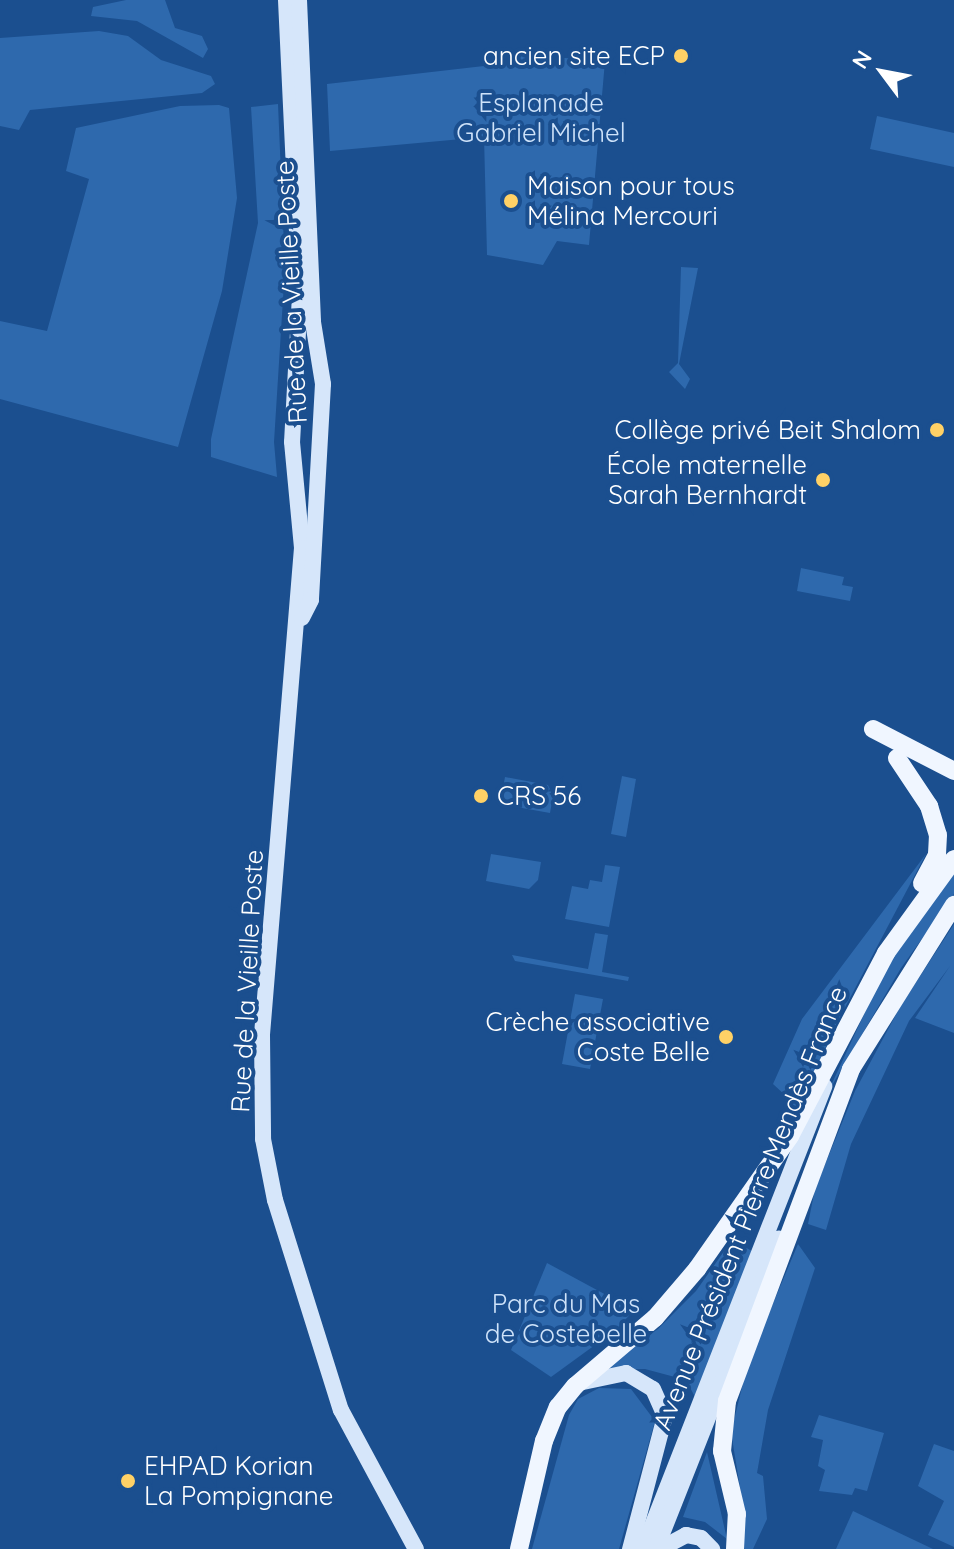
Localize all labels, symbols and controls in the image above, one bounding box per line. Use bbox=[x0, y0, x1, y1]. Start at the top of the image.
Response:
north arrow bbox=[842, 32, 922, 112]
place label: ancien site ECP bbox=[483, 40, 665, 72]
text: N bbox=[845, 45, 878, 74]
marker: ancien site ECP bbox=[672, 47, 690, 65]
park label: Esplanade Gabriel Michel bbox=[456, 87, 626, 148]
street label: Rue de la Vieille Poste bbox=[269, 160, 313, 424]
place label: Maison pour tous Mélina Mercouri bbox=[527, 170, 735, 232]
marker: Maison pour tous Mélina Mercouri bbox=[502, 192, 520, 210]
place label: Collège privé Beit Shalom bbox=[614, 414, 921, 446]
marker: Collège privé Beit Shalom bbox=[928, 421, 946, 439]
place label: École maternelle Sarah Bernhardt bbox=[607, 449, 807, 510]
marker: École maternelle Sarah Bernhardt bbox=[814, 471, 832, 489]
place label: CRS 56 bbox=[497, 780, 581, 812]
marker: CRS 56 bbox=[472, 787, 490, 805]
street label: Rue de la Vieille Poste bbox=[225, 849, 269, 1113]
street label: Avenue Président Pierre Mendès France bbox=[646, 982, 854, 1434]
place label: Crèche associative Coste Belle bbox=[486, 1006, 710, 1068]
marker: Crèche associative Coste Belle bbox=[717, 1028, 735, 1046]
park label: Parc du Mas de Costebelle bbox=[485, 1288, 647, 1350]
place label: EHPAD Korian La Pompignane bbox=[144, 1450, 333, 1512]
marker: EHPAD Korian La Pompignane bbox=[119, 1472, 137, 1490]

